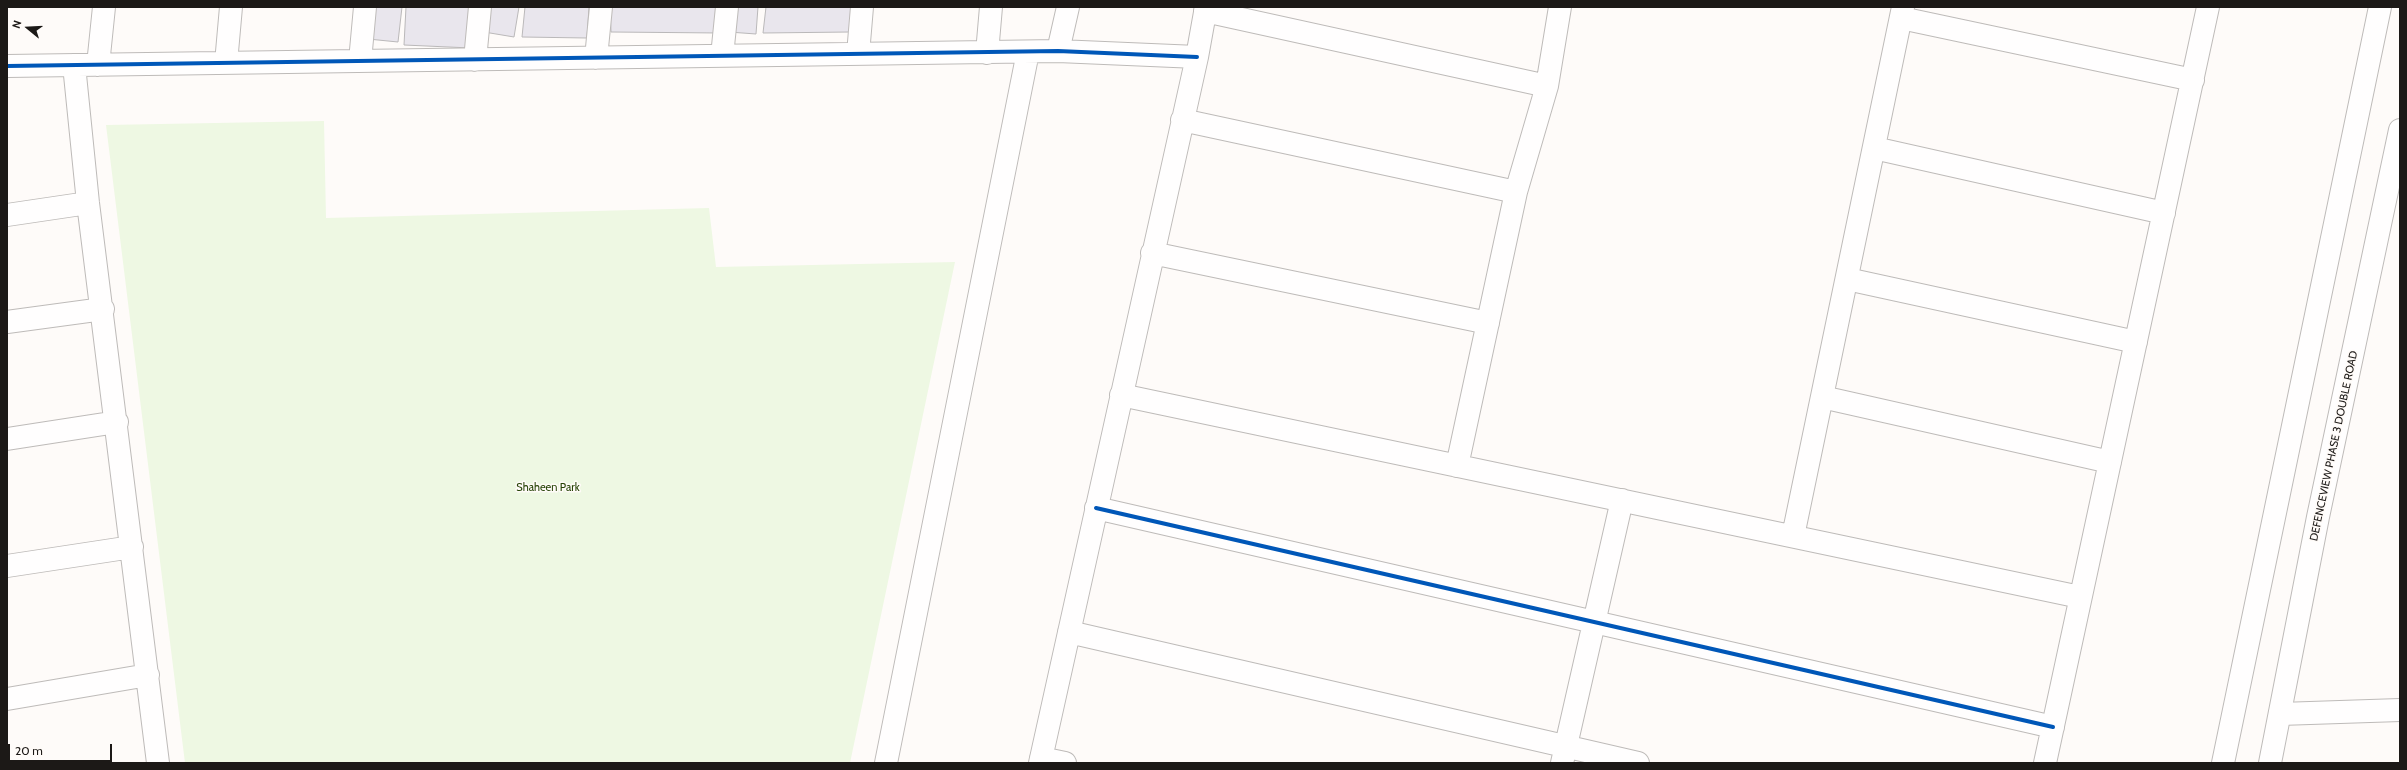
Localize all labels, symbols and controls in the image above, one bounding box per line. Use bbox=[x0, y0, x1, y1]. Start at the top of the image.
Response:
north arrow bbox=[8, 8, 48, 48]
text: N bbox=[9, 18, 24, 30]
street label: DEFENCEVIEW PHASE 3 DOUBLE ROAD bbox=[2307, 350, 2361, 542]
park label: Shaheen Park bbox=[516, 481, 580, 495]
scale bar bbox=[10, 736, 114, 762]
text: 20 m bbox=[15, 743, 43, 758]

